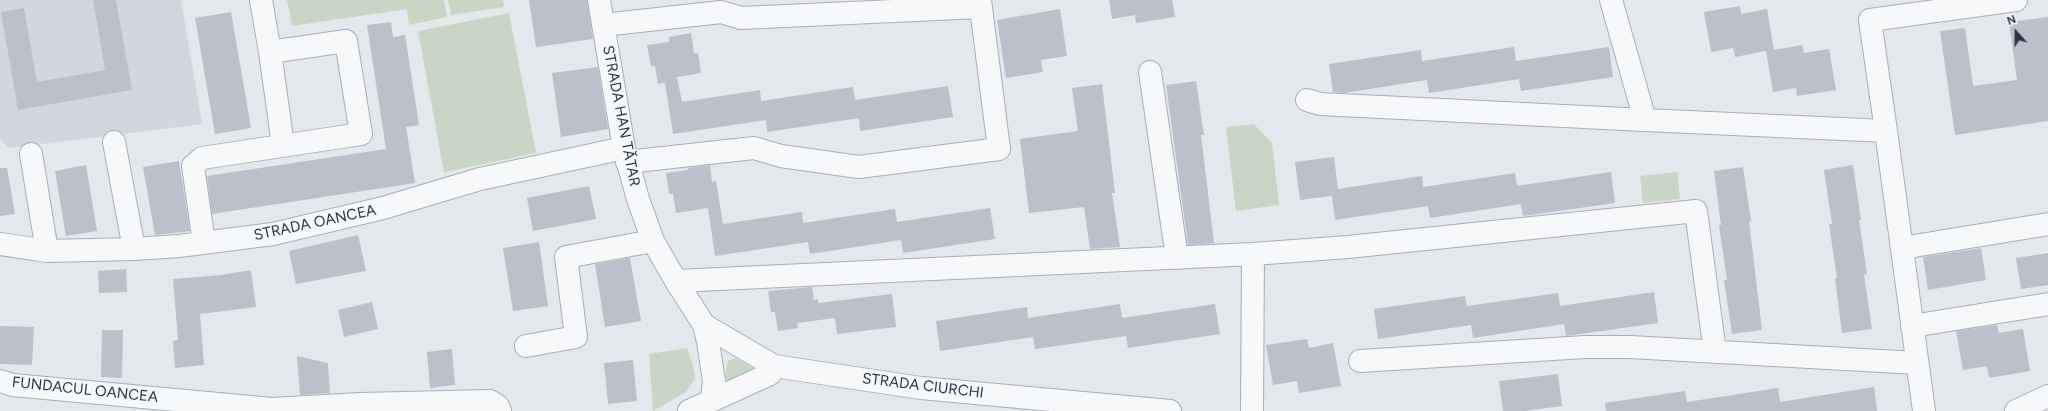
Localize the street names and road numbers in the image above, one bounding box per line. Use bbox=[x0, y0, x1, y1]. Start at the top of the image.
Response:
street label: STRADA HAN TĂTAR bbox=[599, 44, 643, 188]
street label: STRADA OANCEA bbox=[252, 201, 378, 245]
street label: STRADA CIURCHI bbox=[861, 370, 985, 402]
street label: FUNDACUL OANCEA bbox=[11, 373, 159, 407]

